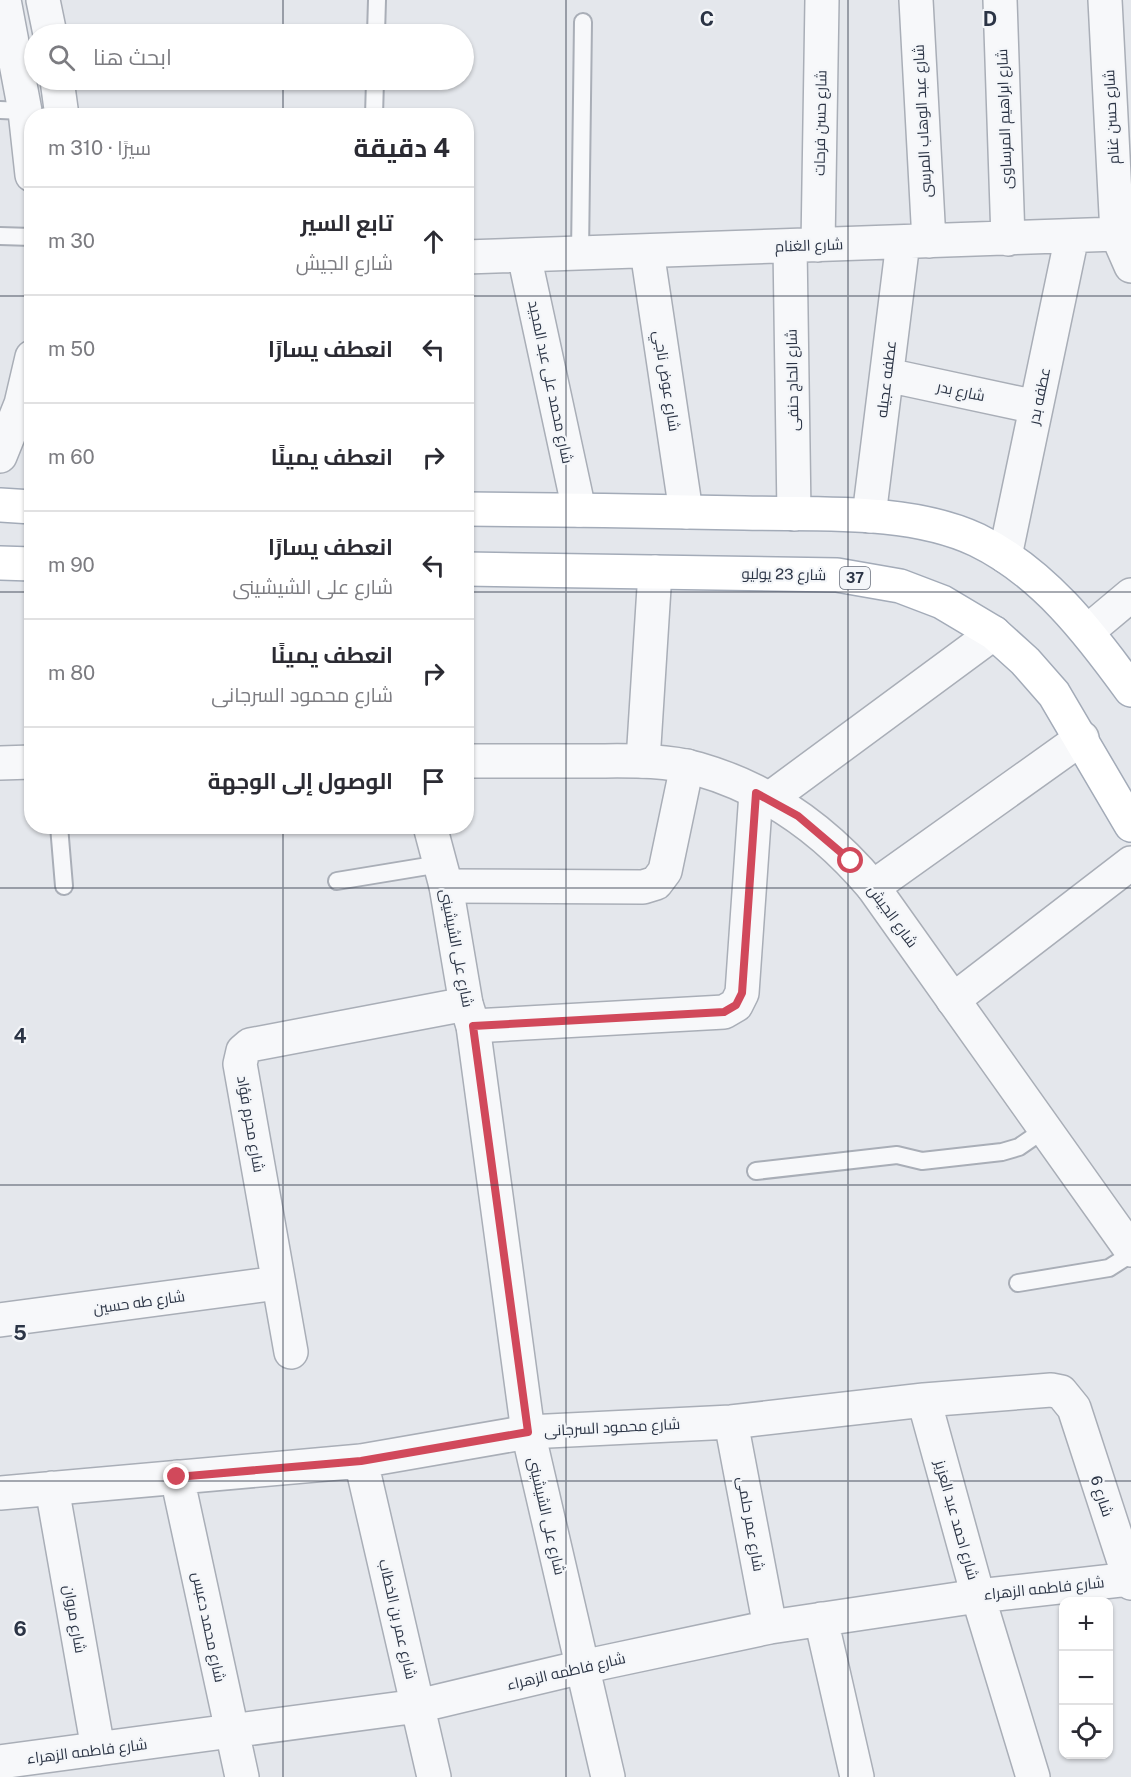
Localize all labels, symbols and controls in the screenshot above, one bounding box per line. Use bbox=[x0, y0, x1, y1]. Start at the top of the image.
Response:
text: C bbox=[700, 7, 714, 31]
text: D bbox=[983, 7, 997, 31]
search box bbox=[24, 24, 474, 90]
icon: search bbox=[45, 41, 78, 74]
text: ابحث هنا bbox=[93, 44, 172, 70]
street label: شارع عبد الوهاب المرسى bbox=[909, 44, 937, 198]
street label: شارع ابراهيم المرساوى bbox=[993, 48, 1018, 189]
street label: شارع حسن غنام bbox=[1100, 69, 1125, 165]
street label: شارع حسن فرحات bbox=[811, 70, 832, 176]
text: 4 دقيقة bbox=[354, 132, 450, 163]
text: سيرًا · 310 m bbox=[48, 136, 151, 160]
text: تابع السير bbox=[301, 210, 393, 236]
icon: ahead bbox=[417, 225, 450, 258]
text: 30 m bbox=[48, 229, 95, 253]
street label: شارع الغنام bbox=[774, 235, 844, 258]
text: شارع الجيش bbox=[296, 251, 393, 275]
street label: شارع محمد على عبد المجيد bbox=[522, 299, 577, 466]
street label: شارع عوض ناجي bbox=[647, 329, 683, 433]
street label: شارع الحاج حنفى bbox=[783, 329, 804, 431]
icon: left bbox=[417, 333, 450, 366]
text: انعطف يسارًا bbox=[268, 336, 393, 362]
text: 50 m bbox=[48, 337, 95, 361]
street label: عطفه عجيله bbox=[873, 339, 899, 419]
street label: عطفه بدر bbox=[1024, 366, 1054, 427]
street label: شارع بدر bbox=[934, 377, 987, 407]
icon: right bbox=[417, 441, 450, 474]
text: انعطف يمينًا bbox=[271, 444, 393, 470]
text: 60 m bbox=[48, 445, 95, 469]
text: انعطف يسارًا bbox=[268, 534, 393, 560]
icon: left bbox=[417, 549, 450, 582]
text: 90 m bbox=[48, 553, 95, 577]
street label: شارع 23 يوليو bbox=[741, 565, 826, 586]
road number: 37 bbox=[840, 567, 870, 589]
text: شارع على الشيشينى bbox=[232, 575, 393, 599]
text: انعطف يمينًا bbox=[271, 642, 393, 668]
icon: right bbox=[417, 657, 450, 690]
text: 80 m bbox=[48, 661, 95, 685]
text: شارع محمود السرجانى bbox=[211, 683, 393, 707]
icon: arrive bbox=[417, 765, 450, 798]
text: الوصول إلى الوجهة bbox=[208, 768, 393, 794]
route start bbox=[837, 847, 863, 873]
street label: شارع الجيش bbox=[862, 881, 921, 952]
street label: شارع على الشيشينى bbox=[434, 887, 477, 1009]
text: 4 bbox=[13, 1024, 27, 1048]
street label: شارع محرم فؤاد bbox=[231, 1074, 268, 1174]
street label: شارع طه حسين bbox=[92, 1287, 186, 1320]
text: 5 bbox=[13, 1321, 27, 1345]
street label: شارع محمود السرجانى bbox=[543, 1415, 681, 1442]
street label: شارع على الشيشينى bbox=[522, 1455, 569, 1577]
street label: شارع احمد عبد العزيز bbox=[929, 1457, 982, 1583]
route end bbox=[163, 1463, 189, 1489]
street label: شارع 6 bbox=[1085, 1473, 1117, 1520]
street label: شارع عمر حلمى bbox=[731, 1475, 768, 1573]
street label: شارع عمر بن الخطاب bbox=[373, 1557, 420, 1681]
street label: شارع محمد دعبس bbox=[186, 1570, 229, 1684]
street label: شارع فاطمه الزهراء bbox=[983, 1573, 1105, 1606]
street label: شارع مروان bbox=[58, 1584, 89, 1655]
map controls bbox=[1059, 1597, 1113, 1759]
button: + bbox=[1059, 1597, 1113, 1651]
text: 6 bbox=[13, 1617, 27, 1641]
street label: شارع فاطمه الزهراء bbox=[505, 1649, 628, 1696]
button: − bbox=[1059, 1651, 1113, 1705]
button: locate bbox=[1059, 1705, 1113, 1759]
street label: شارع فاطمه الزهراء bbox=[26, 1735, 149, 1770]

